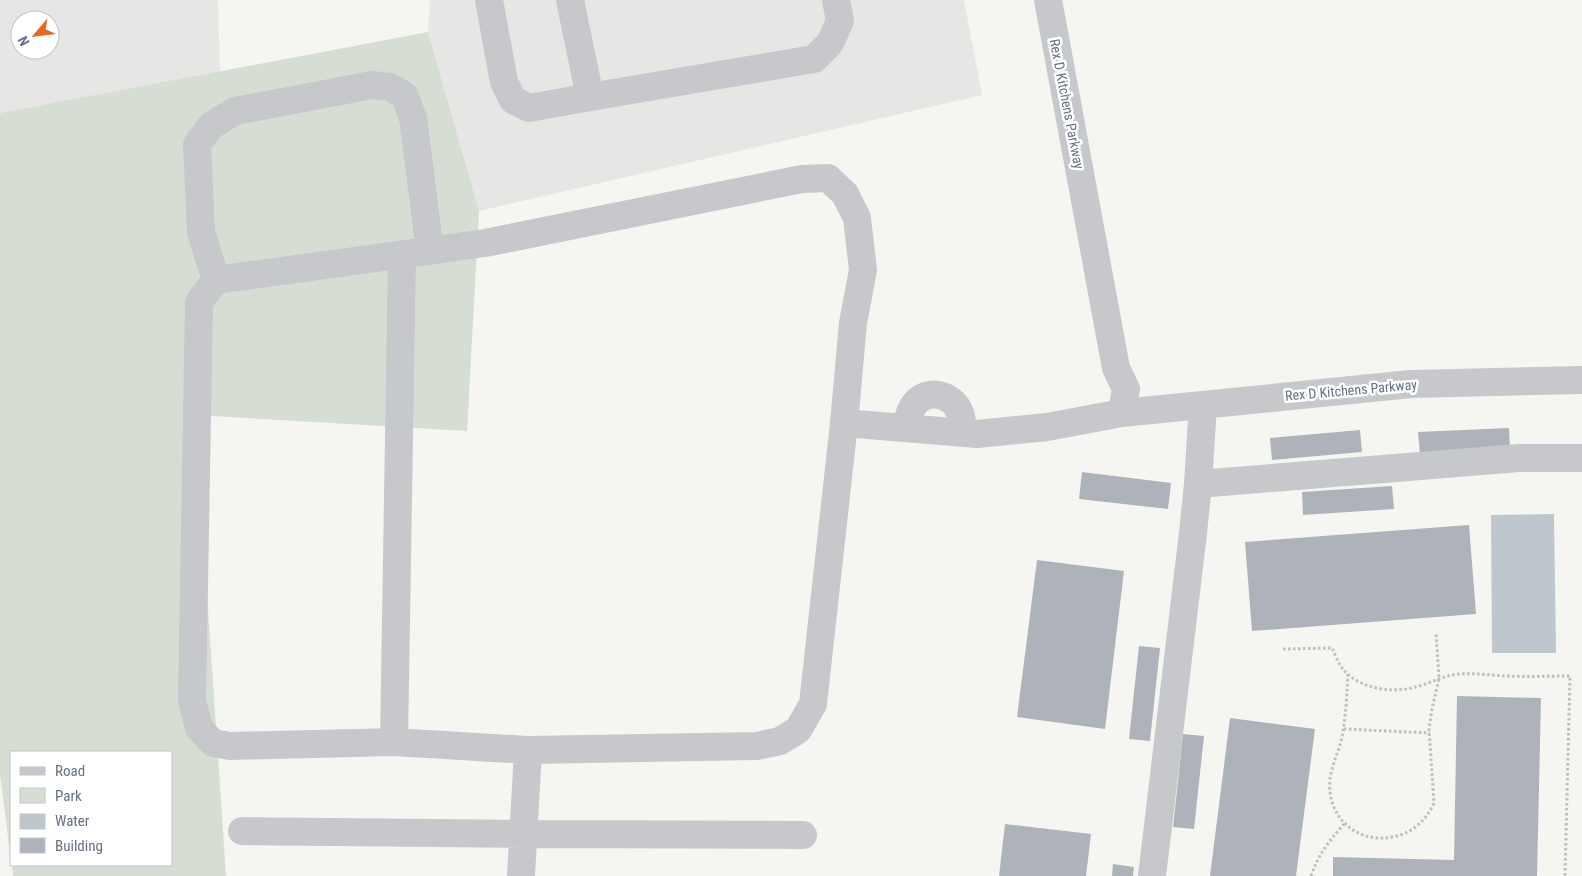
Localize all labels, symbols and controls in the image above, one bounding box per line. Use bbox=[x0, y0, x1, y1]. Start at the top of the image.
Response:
north arrow bbox=[10, 10, 60, 60]
text: N bbox=[14, 34, 33, 49]
street label: Rex D Kitchens Parkway bbox=[1047, 38, 1087, 171]
street label: Rex D Kitchens Parkway bbox=[1284, 376, 1418, 404]
legend bbox=[10, 751, 172, 866]
text: Road bbox=[55, 762, 85, 780]
text: Park bbox=[55, 787, 82, 805]
text: Water bbox=[55, 812, 90, 830]
text: Building bbox=[55, 837, 103, 855]

